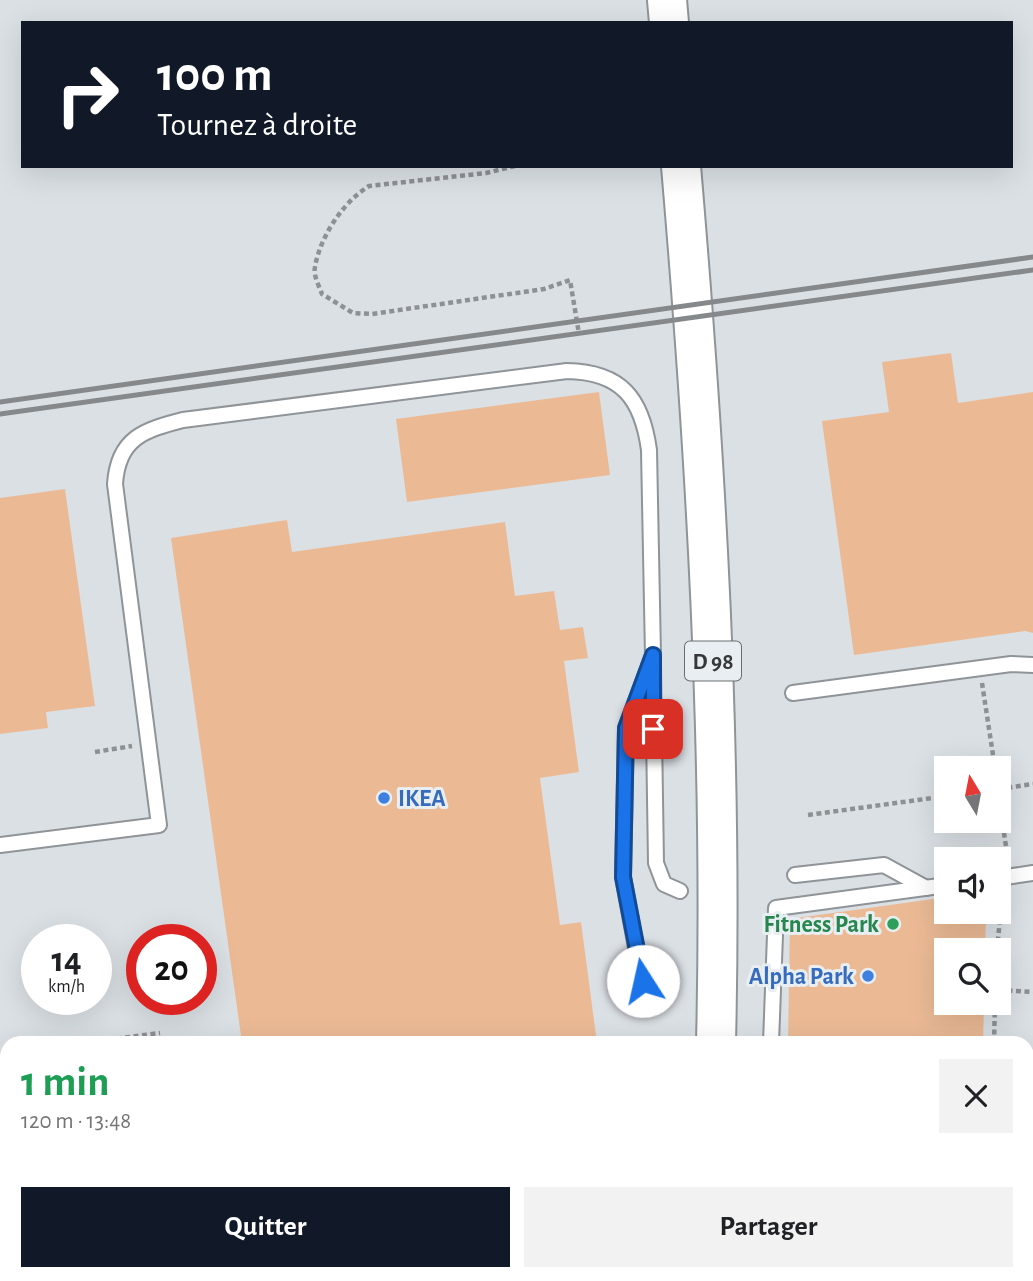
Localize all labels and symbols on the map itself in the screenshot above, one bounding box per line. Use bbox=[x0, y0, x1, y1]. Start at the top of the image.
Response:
road number: D 98 bbox=[685, 642, 741, 680]
pin bbox=[623, 699, 683, 759]
north arrow bbox=[934, 756, 1012, 833]
place label: IKEA bbox=[398, 787, 446, 811]
marker: IKEA bbox=[376, 790, 392, 806]
place label: Fitness Park bbox=[763, 913, 879, 937]
marker: Fitness Park bbox=[885, 916, 901, 932]
speed limit sign: 20 bbox=[126, 924, 217, 1015]
position arrow bbox=[606, 944, 680, 1018]
place label: Alpha Park bbox=[749, 965, 854, 989]
marker: Alpha Park bbox=[860, 968, 876, 984]

